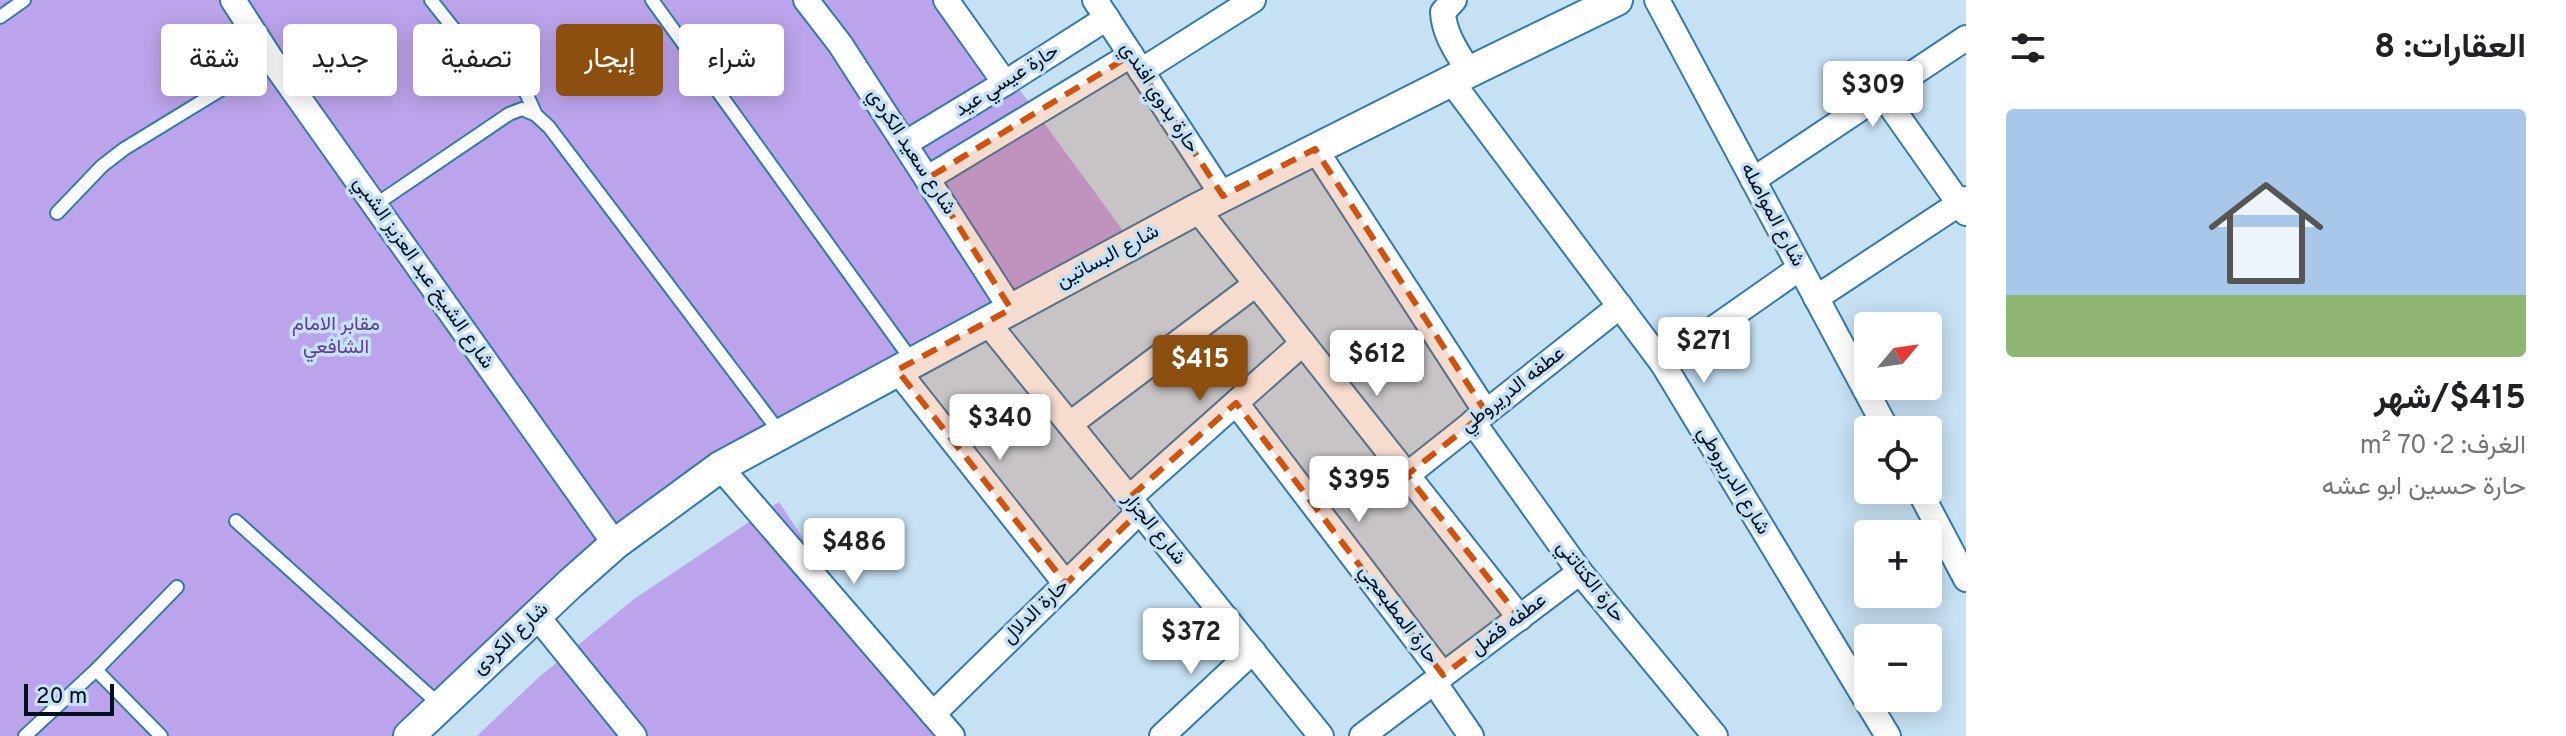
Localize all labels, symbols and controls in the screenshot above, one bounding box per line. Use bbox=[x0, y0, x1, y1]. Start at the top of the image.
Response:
chip: شقة bbox=[161, 24, 267, 96]
chip: جديد bbox=[283, 24, 397, 96]
chip: تصفية bbox=[413, 24, 540, 96]
chip: إيجار bbox=[556, 24, 663, 96]
chip: شراء bbox=[679, 24, 784, 96]
icon: filters bbox=[2006, 26, 2050, 70]
text: العقارات: 8 bbox=[2374, 27, 2526, 70]
street label: حارة بدوي افندي bbox=[1112, 37, 1205, 160]
street label: حارة عيسي عيد bbox=[950, 39, 1065, 125]
pin: $309 bbox=[1826, 61, 1920, 129]
text: $309 bbox=[1841, 70, 1905, 103]
street label: شارع سعيد الكردي bbox=[859, 84, 961, 221]
street label: شارع المواصله bbox=[1734, 159, 1810, 271]
icon: home bbox=[2194, 161, 2338, 305]
street label: شارع الشيخ عبد العزيز الشبي bbox=[345, 171, 500, 376]
street label: شارع البساتين bbox=[1052, 219, 1164, 295]
park label: مقابر الامام الشافعي bbox=[292, 312, 380, 363]
north arrow bbox=[1854, 312, 1942, 400]
map controls bbox=[1854, 312, 1942, 712]
pin: $271 bbox=[1657, 317, 1751, 385]
text: $271 bbox=[1676, 326, 1732, 359]
pin: $612 bbox=[1330, 330, 1424, 398]
pin: $415 bbox=[1153, 335, 1247, 403]
text: $612 bbox=[1348, 339, 1406, 372]
street label: عطفه الدريروطي bbox=[1455, 341, 1572, 441]
text: $415 bbox=[1171, 344, 1229, 377]
text: $415/شهر bbox=[2374, 378, 2526, 421]
pin: $340 bbox=[953, 394, 1047, 462]
text: $340 bbox=[967, 403, 1033, 436]
button: locate bbox=[1854, 416, 1942, 504]
street label: شارع الدريروطي bbox=[1689, 422, 1776, 541]
text: الغرف: 2 · 70 m² bbox=[2360, 430, 2526, 463]
pin: $395 bbox=[1312, 456, 1406, 524]
text: $395 bbox=[1327, 465, 1391, 498]
text: حارة حسين ابو عشه bbox=[2322, 471, 2526, 504]
street label: شارع الجزار bbox=[1116, 486, 1191, 571]
pin: $486 bbox=[807, 518, 901, 586]
button: + bbox=[1854, 520, 1942, 608]
text: $486 bbox=[822, 527, 886, 560]
street label: حارة الكتاتني bbox=[1548, 535, 1630, 630]
street label: حارة المطبعجي bbox=[1350, 560, 1444, 671]
street label: حارة الدلال bbox=[997, 574, 1075, 650]
street label: عطفه فضل bbox=[1466, 588, 1552, 662]
street label: شارع الكردى bbox=[467, 597, 555, 681]
pin: $372 bbox=[1144, 608, 1238, 676]
text: $372 bbox=[1161, 617, 1221, 650]
button: − bbox=[1854, 624, 1942, 712]
scale bar bbox=[24, 680, 114, 716]
text: 20 m bbox=[36, 684, 87, 711]

